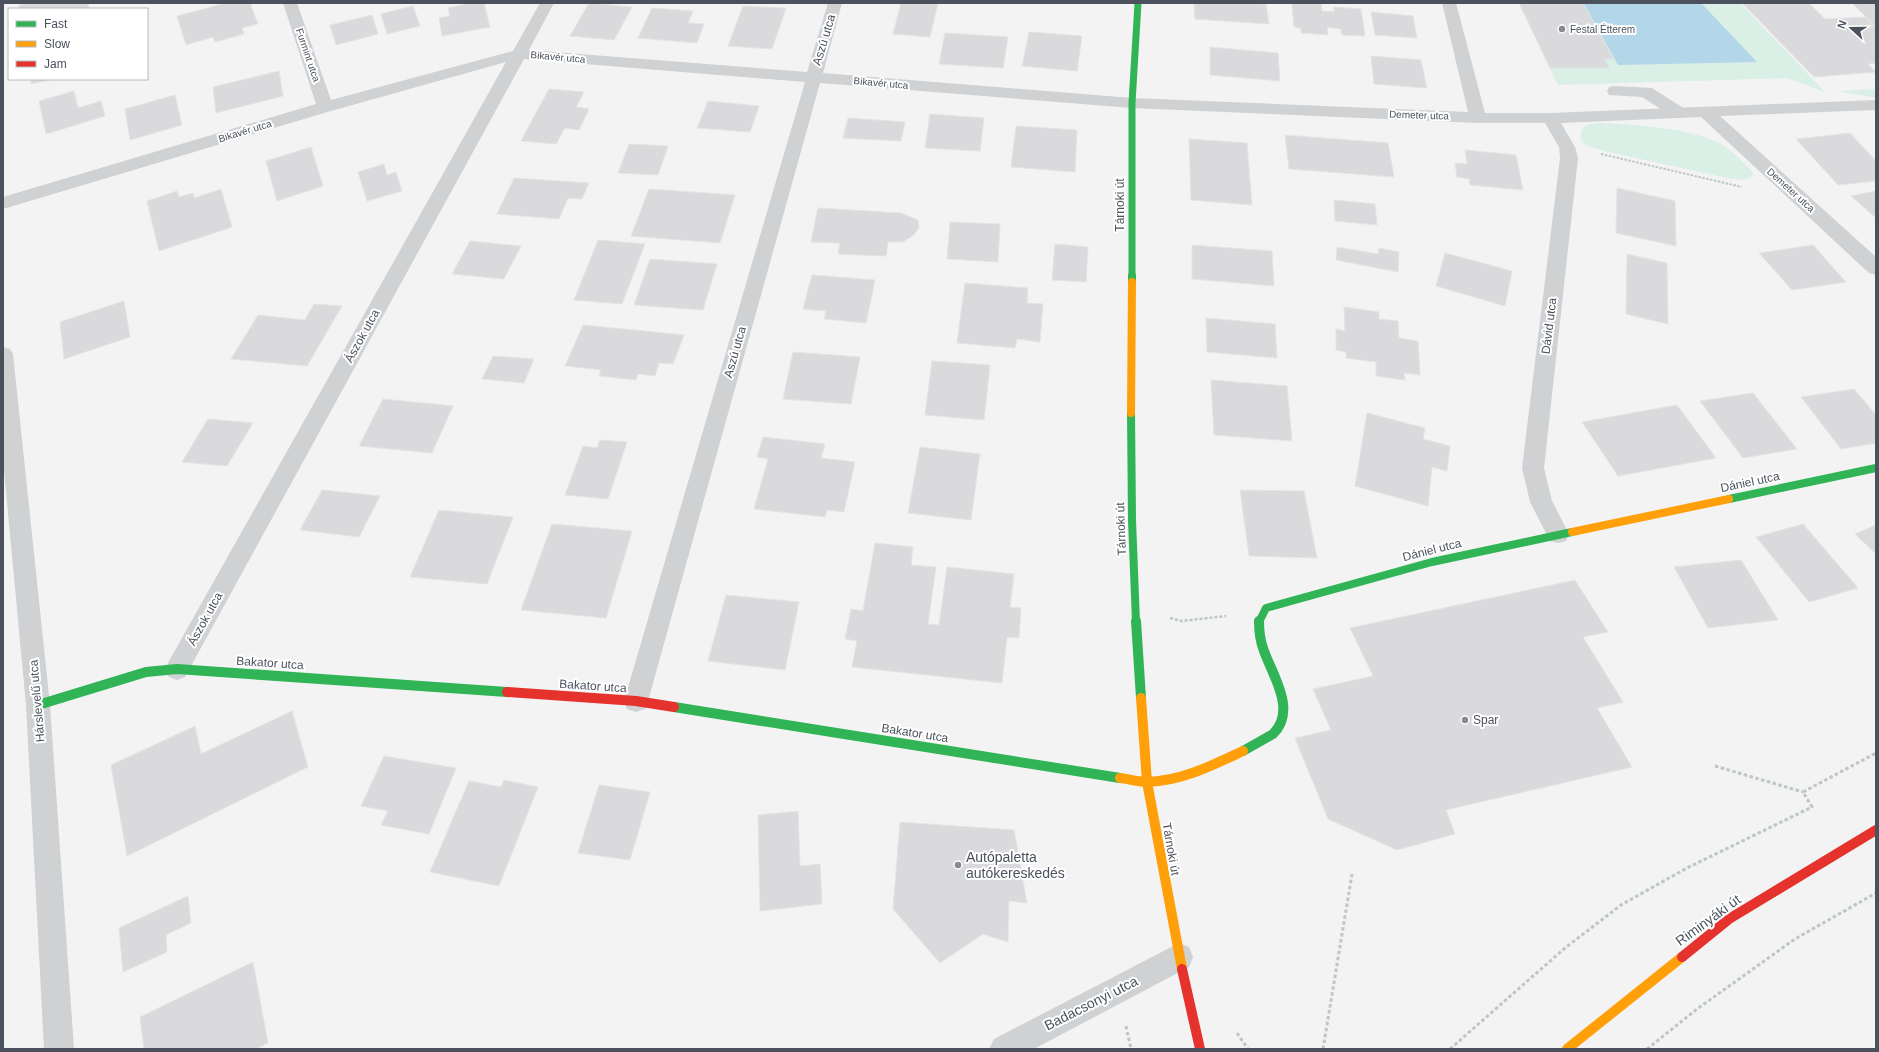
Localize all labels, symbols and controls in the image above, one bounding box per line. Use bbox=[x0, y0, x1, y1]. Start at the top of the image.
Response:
legend bbox=[8, 8, 148, 80]
north arrow bbox=[1831, 8, 1871, 48]
street label: Aszú utca bbox=[810, 12, 838, 67]
text: Fast bbox=[44, 17, 68, 31]
text: N bbox=[1835, 19, 1849, 30]
place label: Festal Étterem bbox=[1570, 23, 1635, 35]
marker: Festal Étterem bbox=[1557, 24, 1567, 34]
street label: Furmint utca bbox=[294, 27, 322, 83]
text: Slow bbox=[44, 37, 70, 51]
street label: Bikavér utca bbox=[530, 49, 586, 65]
text: Jam bbox=[44, 57, 67, 71]
street label: Bikavér utca bbox=[853, 75, 909, 91]
street label: Demeter utca bbox=[1389, 108, 1450, 122]
street label: Bikavér utca bbox=[217, 118, 273, 144]
street label: Demeter utca bbox=[1765, 166, 1817, 214]
street label: Tárnoki út bbox=[1113, 178, 1127, 232]
street label: Dávid utca bbox=[1539, 297, 1559, 355]
street label: Ászok utca bbox=[341, 306, 383, 365]
street label: Aszú utca bbox=[721, 324, 749, 379]
street label: Dániel utca bbox=[1719, 469, 1781, 495]
street label: Tárnoki út bbox=[1113, 501, 1129, 556]
street label: Dániel utca bbox=[1401, 536, 1463, 564]
street label: Ászok utca bbox=[184, 589, 226, 648]
street label: Bakator utca bbox=[236, 654, 304, 672]
street label: Hárslevelű utca bbox=[26, 659, 48, 743]
street label: Bakator utca bbox=[559, 677, 627, 695]
place label: Spar bbox=[1473, 713, 1498, 727]
marker: Spar bbox=[1460, 715, 1470, 725]
street label: Bakator utca bbox=[881, 721, 950, 745]
street label: Tárnoki út bbox=[1159, 822, 1183, 877]
place label: Autópaletta autókereskedés bbox=[966, 849, 1065, 881]
marker: Autópaletta autókereskedés bbox=[953, 860, 963, 870]
street label: Riminyáki út bbox=[1672, 891, 1744, 949]
street label: Badacsonyi utca bbox=[1042, 972, 1141, 1033]

